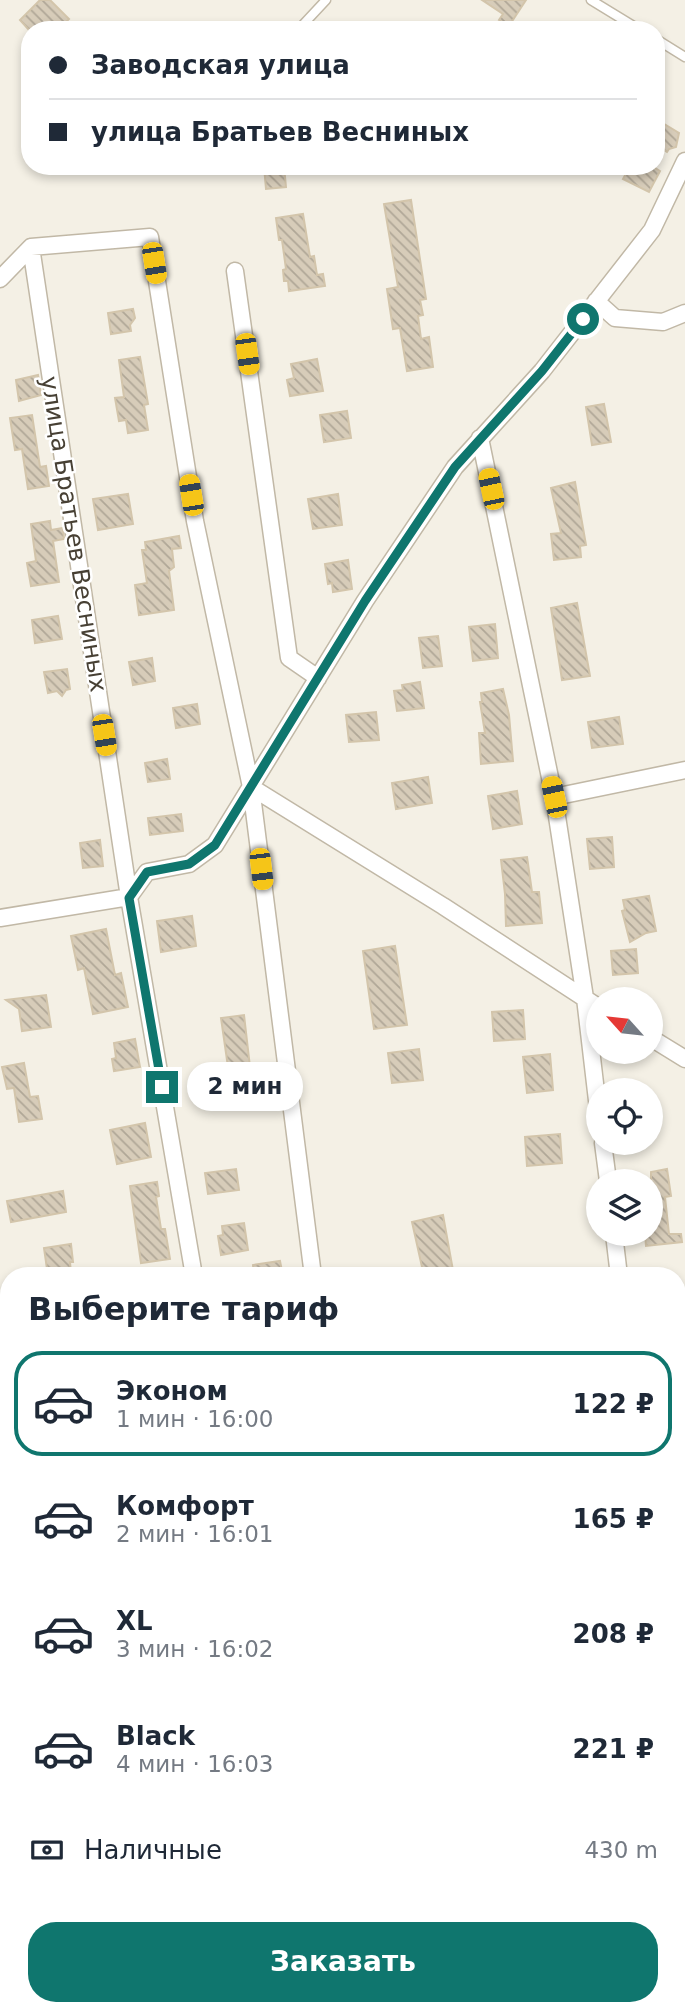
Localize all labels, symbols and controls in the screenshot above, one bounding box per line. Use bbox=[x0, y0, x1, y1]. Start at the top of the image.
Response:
text: Заводская улица bbox=[91, 50, 350, 80]
text: улица Братьев Весниных bbox=[91, 117, 469, 147]
car bbox=[141, 241, 168, 285]
route start bbox=[567, 303, 599, 335]
car bbox=[234, 332, 261, 376]
street label: улица Братьев Весниных bbox=[35, 374, 113, 694]
car bbox=[477, 466, 506, 512]
car bbox=[178, 473, 205, 517]
car bbox=[91, 713, 118, 757]
car bbox=[540, 774, 569, 820]
car bbox=[249, 847, 274, 891]
north arrow bbox=[586, 987, 663, 1064]
map controls bbox=[586, 987, 663, 1246]
callout: 2 мин bbox=[186, 1062, 302, 1112]
route end bbox=[146, 1071, 178, 1103]
text: 2 мин bbox=[208, 1073, 282, 1099]
button: locate bbox=[586, 1078, 663, 1155]
button: layers bbox=[586, 1169, 663, 1246]
text: Выберите тариф bbox=[28, 1290, 339, 1328]
icon: car bbox=[32, 1372, 95, 1435]
text: Эконом bbox=[116, 1376, 228, 1406]
text: 122 ₽ bbox=[573, 1389, 654, 1419]
text: 1 мин · 16:00 bbox=[116, 1406, 274, 1432]
icon: car bbox=[32, 1487, 95, 1550]
text: Комфорт bbox=[116, 1491, 254, 1521]
text: 165 ₽ bbox=[573, 1504, 654, 1534]
text: 2 мин · 16:01 bbox=[116, 1521, 274, 1547]
icon: car bbox=[32, 1602, 95, 1665]
text: XL bbox=[116, 1606, 153, 1636]
text: 208 ₽ bbox=[573, 1619, 654, 1649]
text: 3 мин · 16:02 bbox=[116, 1636, 274, 1662]
icon: car bbox=[32, 1717, 95, 1780]
text: Black bbox=[116, 1721, 195, 1751]
text: 221 ₽ bbox=[573, 1734, 654, 1764]
text: 4 мин · 16:03 bbox=[116, 1751, 274, 1777]
icon: cash bbox=[28, 1831, 66, 1869]
text: Наличные bbox=[84, 1835, 222, 1865]
text: 430 m bbox=[584, 1837, 658, 1863]
button: Заказать bbox=[28, 1922, 658, 2002]

